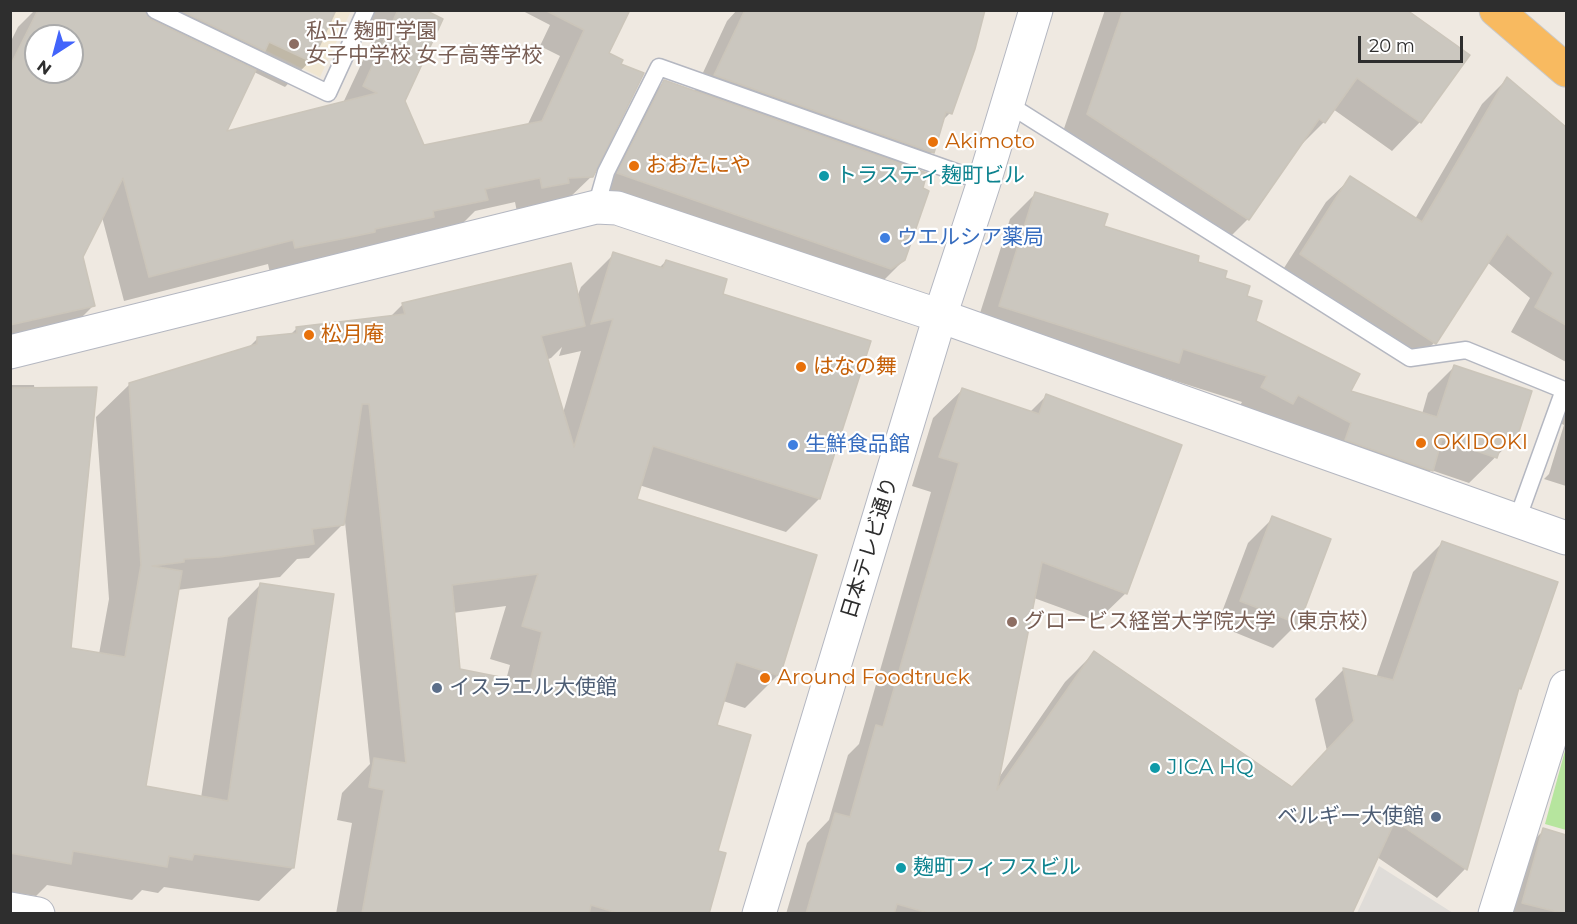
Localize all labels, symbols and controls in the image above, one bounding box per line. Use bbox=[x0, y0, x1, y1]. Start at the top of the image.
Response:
place label: 私立 麹町学園 女子中学校 女子高等学校 bbox=[306, 19, 543, 69]
north arrow bbox=[24, 24, 84, 84]
scale bar bbox=[1361, 24, 1466, 62]
text: 20 m bbox=[1369, 35, 1415, 57]
marker: 私立 麹町学園 女子中学校 女子高等学校 bbox=[287, 37, 301, 51]
text: N bbox=[33, 56, 55, 79]
place label: Akimoto bbox=[945, 129, 1035, 155]
marker: Akimoto bbox=[926, 135, 940, 149]
place label: おおたにや bbox=[646, 153, 751, 179]
marker: おおたにや bbox=[627, 159, 641, 173]
place label: トラスティ麹町ビル bbox=[836, 163, 1025, 189]
marker: トラスティ麹町ビル bbox=[817, 169, 831, 183]
place label: ウエルシア薬局 bbox=[897, 225, 1044, 251]
marker: ウエルシア薬局 bbox=[878, 231, 892, 245]
place label: 松月庵 bbox=[321, 322, 384, 348]
marker: 松月庵 bbox=[302, 328, 316, 342]
place label: はなの舞 bbox=[813, 354, 897, 380]
marker: はなの舞 bbox=[794, 360, 808, 374]
place label: OKIDOKI bbox=[1433, 430, 1528, 456]
place label: 生鮮食品館 bbox=[805, 432, 910, 458]
marker: OKIDOKI bbox=[1414, 436, 1428, 450]
marker: 生鮮食品館 bbox=[786, 438, 800, 452]
street label: 日本テレビ通り bbox=[836, 474, 904, 622]
place label: グロービス経営大学院大学（東京校） bbox=[1024, 609, 1381, 635]
marker: グロービス経営大学院大学（東京校） bbox=[1005, 615, 1019, 629]
place label: Around Foodtruck bbox=[777, 665, 970, 691]
marker: Around Foodtruck bbox=[758, 671, 772, 685]
place label: イスラエル大使館 bbox=[449, 675, 617, 701]
marker: イスラエル大使館 bbox=[430, 681, 444, 695]
place label: JICA HQ bbox=[1167, 755, 1254, 781]
marker: JICA HQ bbox=[1148, 761, 1162, 775]
place label: ベルギー大使館 bbox=[1277, 804, 1424, 830]
marker: ベルギー大使館 bbox=[1429, 810, 1443, 824]
place label: 麹町フィフスビル bbox=[913, 855, 1081, 881]
marker: 麹町フィフスビル bbox=[894, 861, 908, 875]

